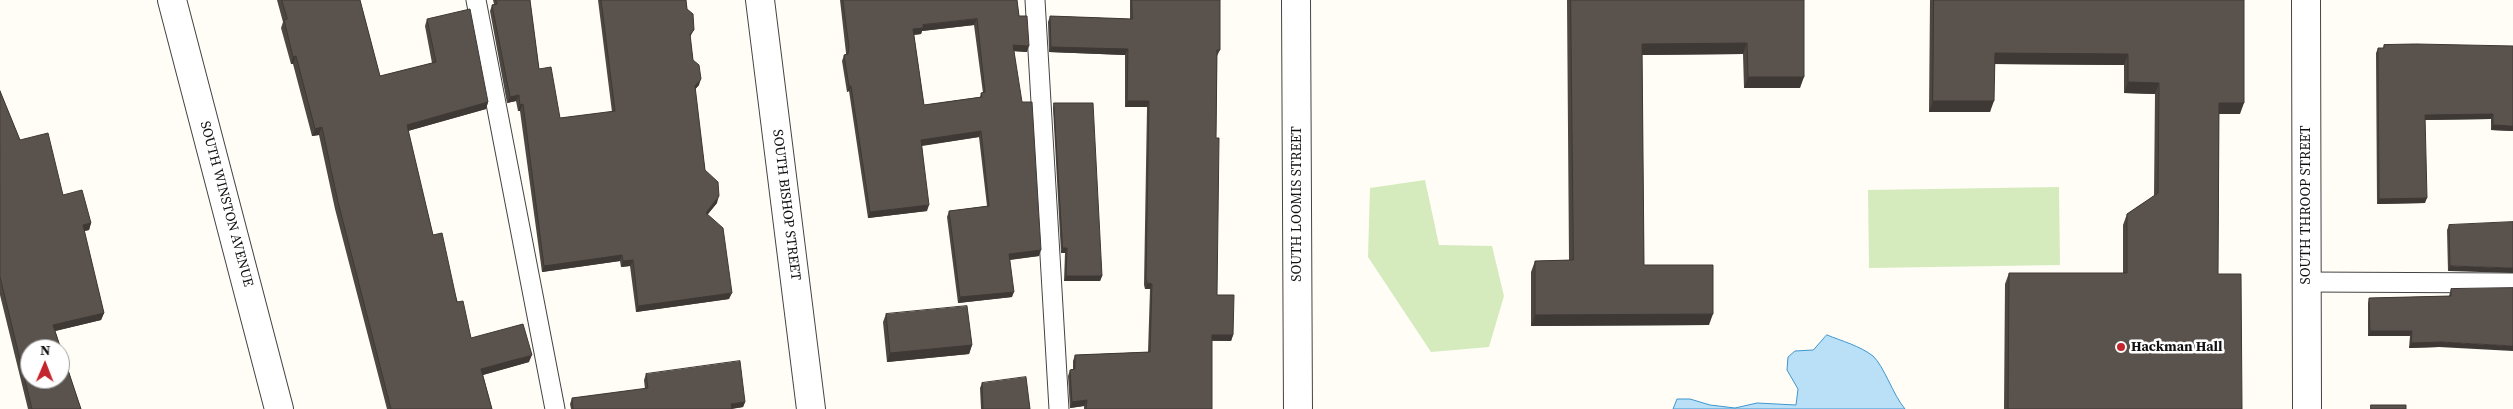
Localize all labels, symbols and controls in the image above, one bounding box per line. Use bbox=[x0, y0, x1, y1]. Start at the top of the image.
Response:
street label: SOUTH WINSTON AVENUE bbox=[196, 119, 256, 289]
street label: SOUTH LOOMIS STREET bbox=[1289, 126, 1305, 282]
street label: SOUTH THROOP STREET bbox=[2298, 126, 2314, 284]
street label: SOUTH BISHOP STREET bbox=[768, 129, 804, 281]
north arrow bbox=[20, 339, 70, 389]
place label: Hackman Hall bbox=[2131, 339, 2223, 355]
text: N bbox=[40, 340, 51, 360]
marker: Hackman Hall bbox=[2115, 341, 2127, 353]

